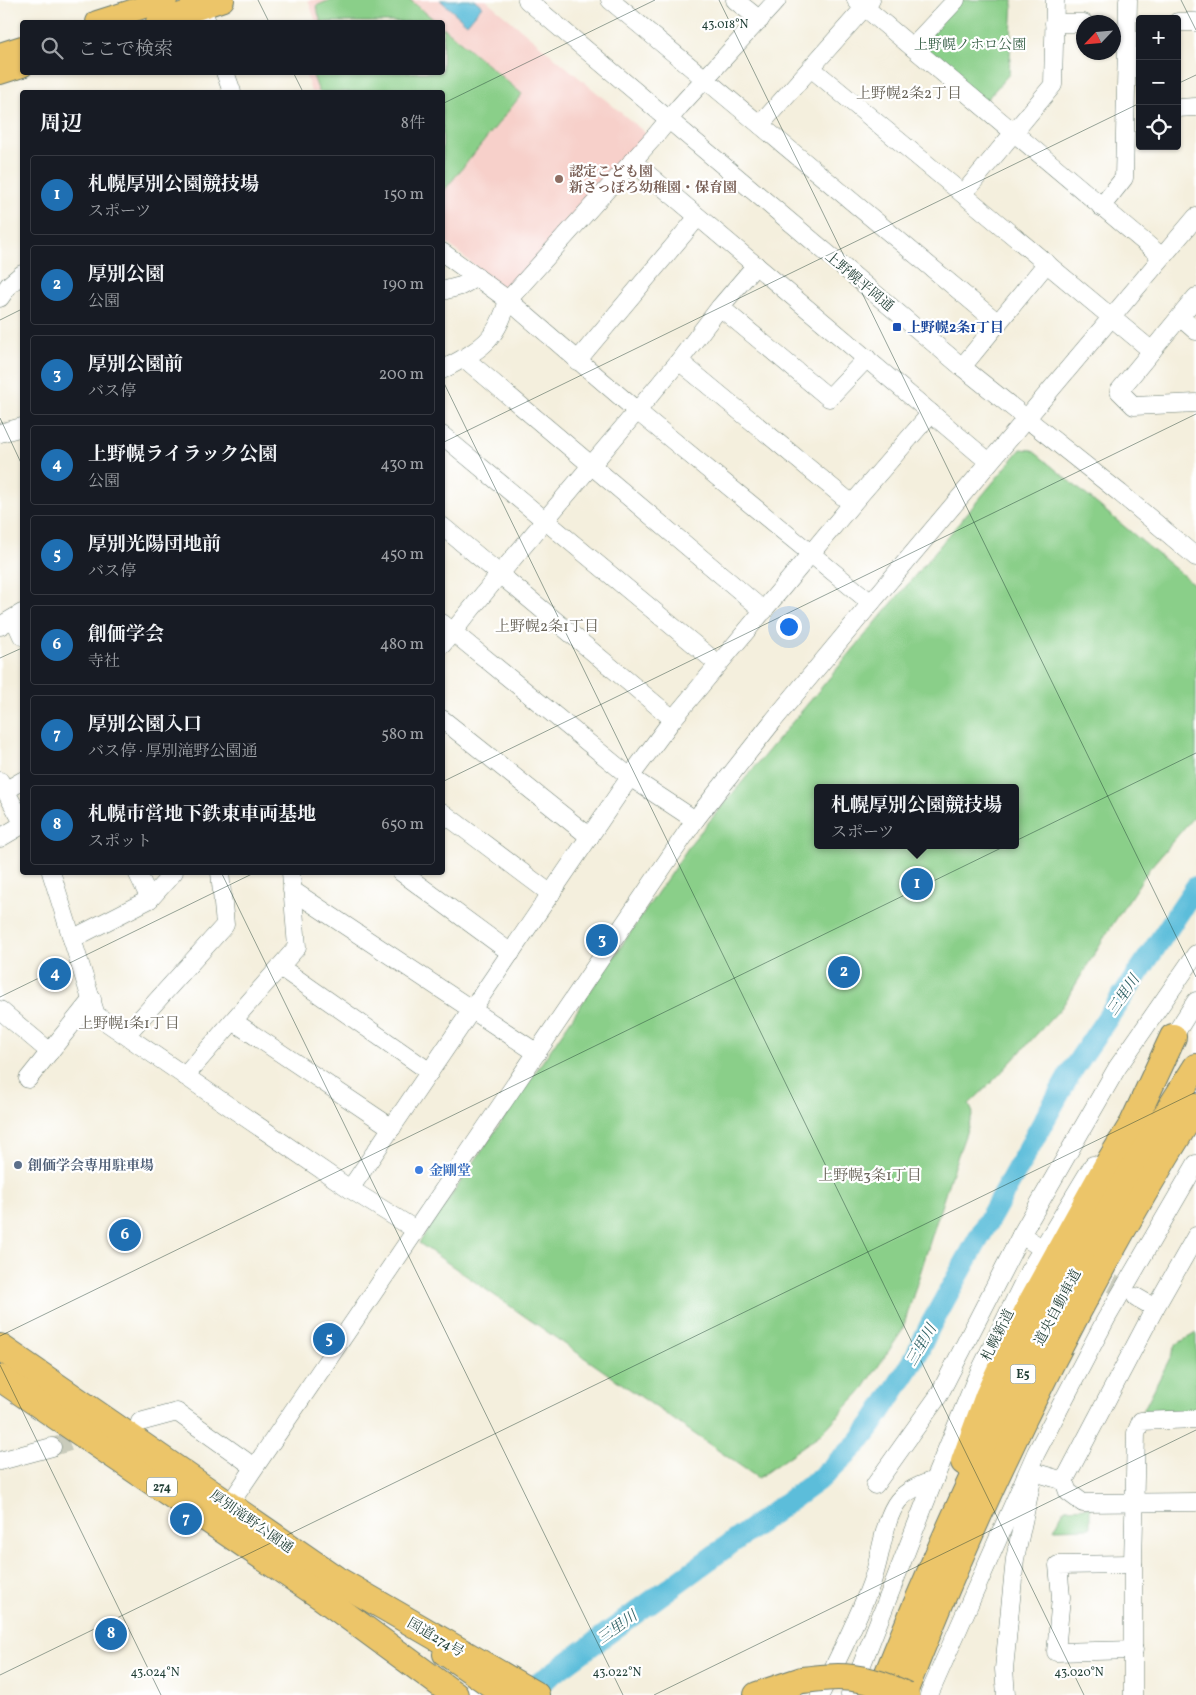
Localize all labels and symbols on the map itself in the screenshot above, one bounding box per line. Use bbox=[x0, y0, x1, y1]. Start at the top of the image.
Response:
north arrow bbox=[1076, 15, 1121, 60]
text: 43.018°N bbox=[701, 17, 749, 33]
park label: 上野幌ノホロ公園 bbox=[914, 36, 1026, 55]
district label: 上野幌2条2丁目 bbox=[856, 84, 962, 105]
place label: 認定こども園 新さっぽろ幼稚園・保育園 bbox=[569, 163, 737, 198]
marker: 認定こども園 新さっぽろ幼稚園・保育園 bbox=[553, 173, 565, 185]
street label: 上野幌平岡通 bbox=[821, 248, 897, 316]
place label: 上野幌2条1丁目 bbox=[907, 319, 1004, 338]
marker: 上野幌2条1丁目 bbox=[891, 321, 903, 333]
your location bbox=[776, 614, 802, 640]
district label: 上野幌2条1丁目 bbox=[495, 617, 599, 638]
pin: 1 bbox=[901, 865, 933, 903]
pin: 3 bbox=[586, 921, 618, 959]
pin: 2 bbox=[828, 953, 860, 991]
pin: 4 bbox=[39, 955, 71, 993]
water label: 三里川 bbox=[1103, 970, 1147, 1020]
district label: 上野幌1条1丁目 bbox=[78, 1014, 180, 1035]
place label: 創価学会専用駐車場 bbox=[28, 1157, 154, 1176]
marker: 創価学会専用駐車場 bbox=[12, 1159, 24, 1171]
place label: 金剛堂 bbox=[429, 1162, 471, 1181]
marker: 金剛堂 bbox=[413, 1164, 425, 1176]
district label: 上野幌3条1丁目 bbox=[818, 1166, 922, 1187]
pin: 6 bbox=[109, 1216, 141, 1254]
street label: 道央自動車道 bbox=[1030, 1266, 1086, 1349]
street label: 札幌新道 bbox=[978, 1306, 1019, 1365]
water label: 三里川 bbox=[902, 1319, 944, 1370]
pin: 5 bbox=[313, 1320, 345, 1358]
road number: E5 bbox=[1010, 1365, 1036, 1384]
road number: 274 bbox=[147, 1478, 177, 1496]
street label: 厚別滝野公園通 bbox=[206, 1486, 297, 1558]
pin: 7 bbox=[170, 1500, 202, 1538]
water label: 三里川 bbox=[594, 1605, 644, 1650]
street label: 国道274号 bbox=[403, 1614, 467, 1662]
pin: 8 bbox=[95, 1615, 127, 1653]
text: 43.024°N bbox=[130, 1665, 180, 1681]
text: 43.022°N bbox=[593, 1665, 642, 1681]
text: 43.020°N bbox=[1054, 1665, 1104, 1681]

